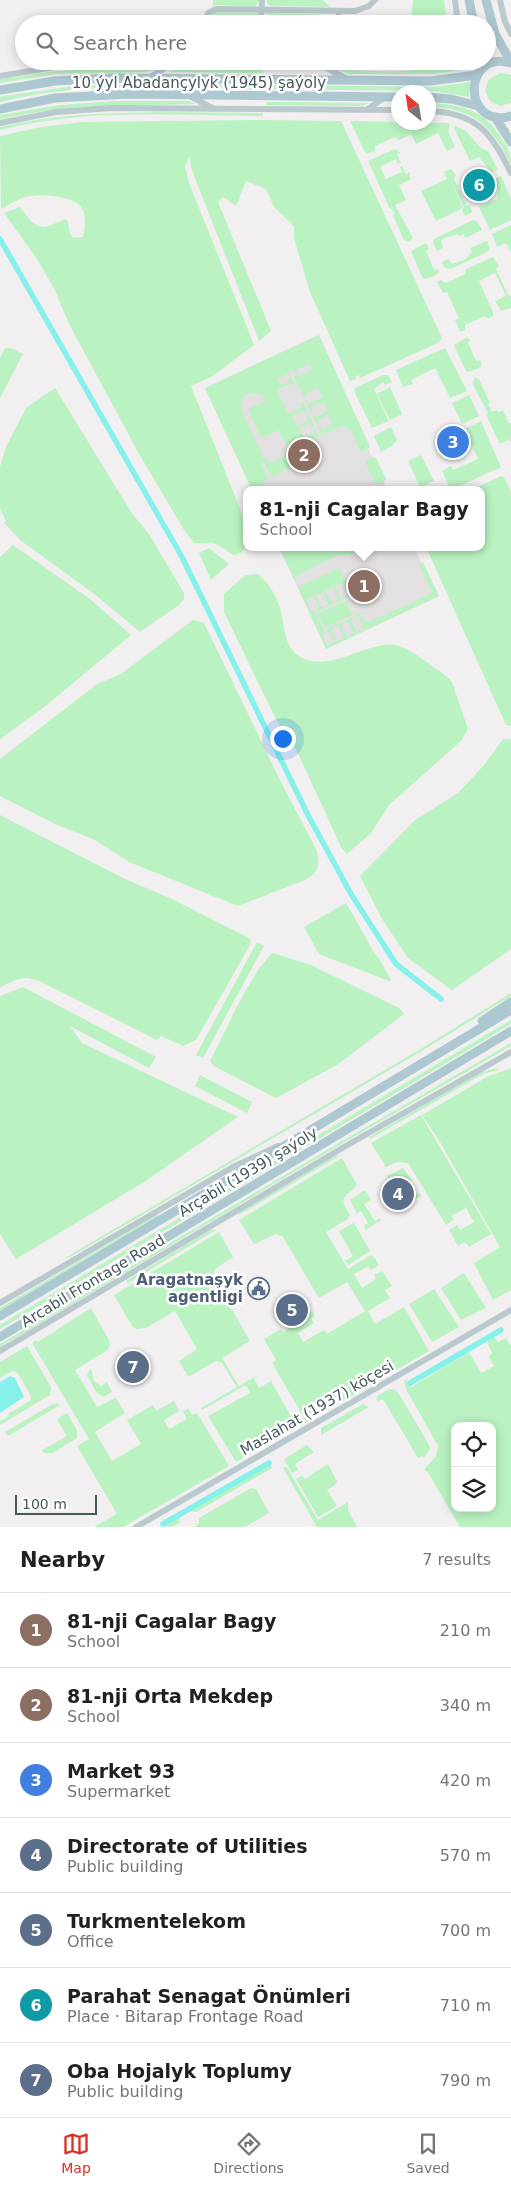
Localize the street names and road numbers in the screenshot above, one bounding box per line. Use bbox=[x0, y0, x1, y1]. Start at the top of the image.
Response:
street label: 10 ýyl Abadançylyk (1945) şaýoly bbox=[72, 74, 326, 92]
street label: Arçabil (1939) şaýoly bbox=[175, 1123, 321, 1221]
street label: Arcabil Frontage Road bbox=[18, 1231, 168, 1331]
street label: Maslahat (1937) köçesi bbox=[237, 1357, 397, 1459]

